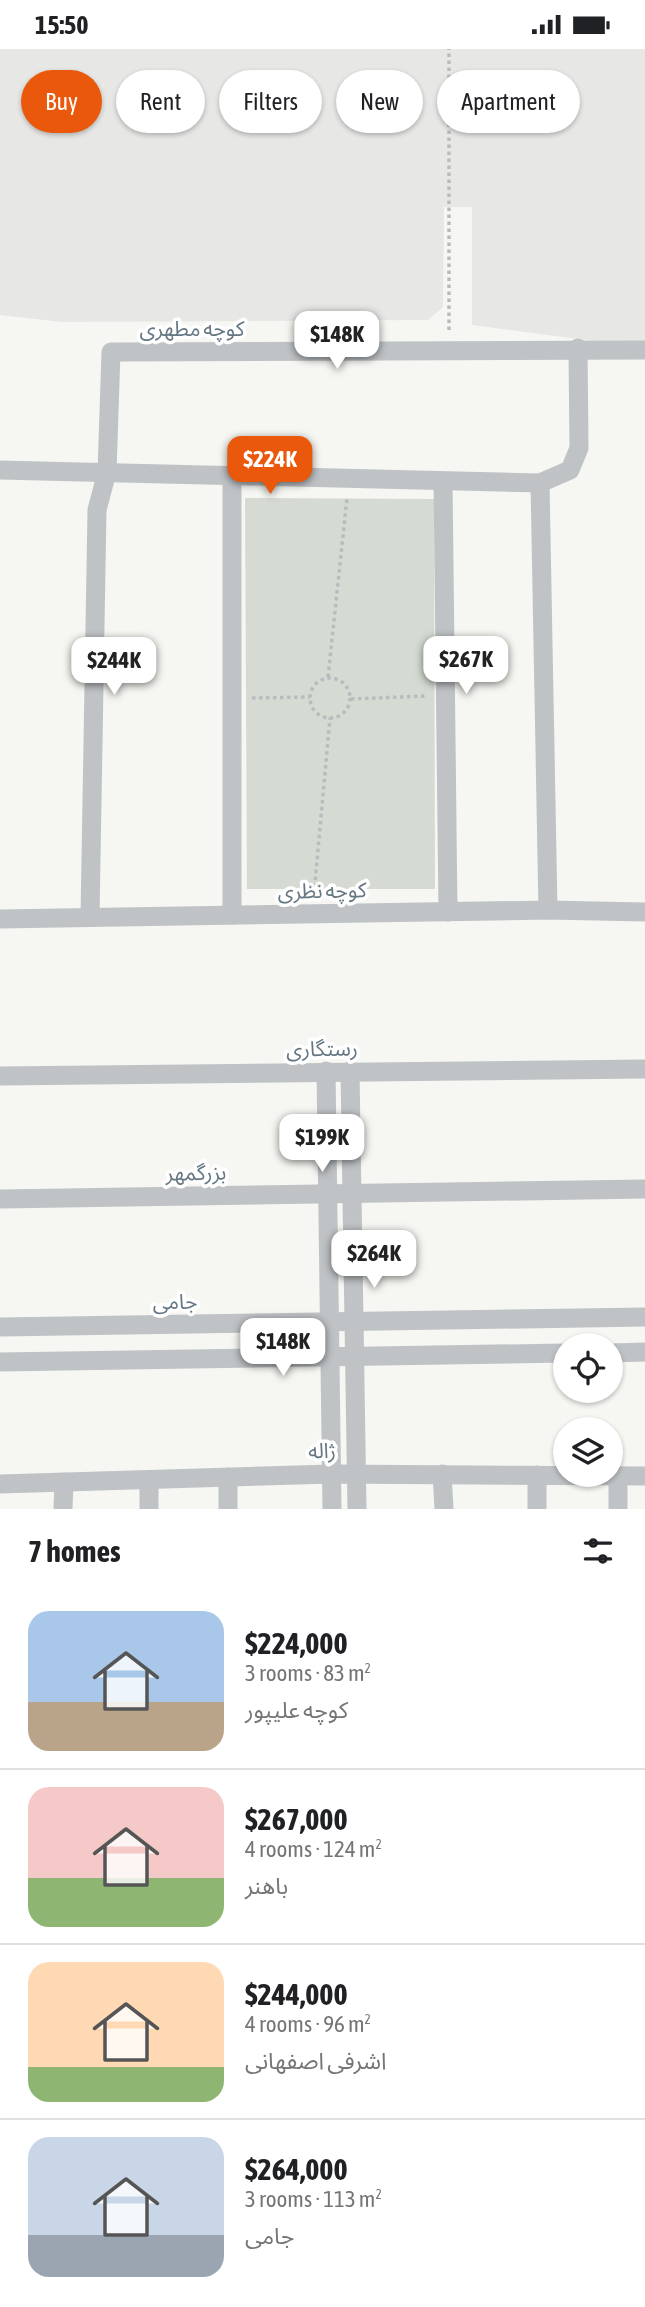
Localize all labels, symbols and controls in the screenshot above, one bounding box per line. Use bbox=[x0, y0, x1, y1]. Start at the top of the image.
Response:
text: 15:50 bbox=[35, 10, 89, 40]
chip: Buy bbox=[21, 70, 102, 133]
chip: Rent bbox=[116, 70, 205, 133]
chip: Filters bbox=[219, 70, 322, 133]
chip: New bbox=[336, 70, 423, 133]
chip: Apartment bbox=[437, 70, 580, 133]
pin: $148K bbox=[288, 311, 386, 371]
street label: کوچه مطهری bbox=[140, 316, 245, 342]
text: $148K bbox=[310, 321, 364, 347]
pin: $224K bbox=[221, 437, 319, 496]
text: $224K bbox=[243, 446, 297, 472]
pin: $244K bbox=[65, 637, 163, 697]
pin: $267K bbox=[417, 637, 515, 696]
text: $267K bbox=[439, 646, 493, 672]
text: $244K bbox=[87, 647, 141, 673]
street label: کوچه نظری bbox=[277, 877, 367, 905]
street label: رستگاری bbox=[286, 1035, 358, 1062]
pin: $199K bbox=[273, 1115, 371, 1174]
text: $199K bbox=[295, 1124, 349, 1150]
street label: بزرگمهر bbox=[164, 1159, 227, 1186]
pin: $264K bbox=[325, 1231, 423, 1290]
text: $264K bbox=[347, 1240, 401, 1266]
street label: جامی bbox=[152, 1289, 198, 1314]
pin: $148K bbox=[234, 1319, 332, 1378]
text: $148K bbox=[256, 1328, 310, 1354]
map controls bbox=[553, 1333, 623, 1487]
button: locate bbox=[553, 1333, 623, 1403]
button: layers bbox=[553, 1417, 623, 1487]
street label: ژاله bbox=[308, 1438, 336, 1463]
icon: filters bbox=[579, 1532, 617, 1570]
text: 7 homes bbox=[28, 1534, 121, 1568]
text: $224,000 bbox=[245, 1626, 348, 1660]
icon: home bbox=[84, 1639, 168, 1723]
text: 3 rooms · 83 m² bbox=[245, 1660, 371, 1686]
text: کوچه علیپور bbox=[245, 1697, 348, 1723]
text: $267,000 bbox=[245, 1802, 348, 1836]
icon: home bbox=[84, 1815, 168, 1899]
text: 4 rooms · 124 m² bbox=[245, 1836, 382, 1862]
text: باهنر bbox=[245, 1873, 288, 1899]
text: $244,000 bbox=[245, 1977, 348, 2011]
icon: home bbox=[84, 1990, 168, 2074]
text: 4 rooms · 96 m² bbox=[245, 2011, 371, 2037]
text: اشرفی اصفهانی bbox=[245, 2048, 386, 2074]
text: $264,000 bbox=[245, 2152, 348, 2186]
icon: home bbox=[84, 2165, 168, 2249]
text: 3 rooms · 113 m² bbox=[245, 2186, 382, 2212]
text: جامی bbox=[245, 2223, 294, 2249]

